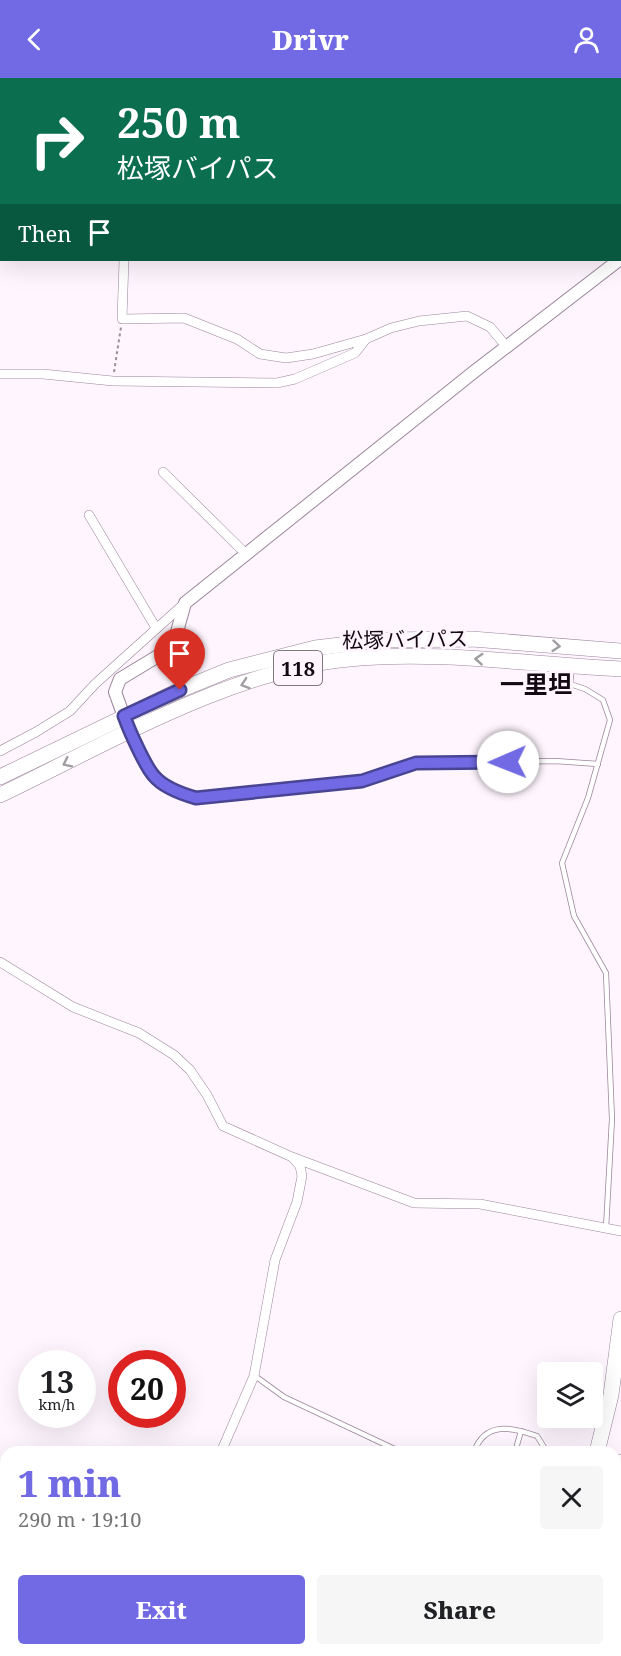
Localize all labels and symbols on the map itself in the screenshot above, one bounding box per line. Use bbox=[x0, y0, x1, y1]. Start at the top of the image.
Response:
street label: 松塚バイパス bbox=[342, 624, 468, 654]
pin bbox=[154, 628, 205, 690]
one-way arrow bbox=[551, 639, 560, 652]
road number: 118 bbox=[274, 651, 322, 685]
one-way arrow bbox=[474, 653, 483, 666]
district label: 一里坦 bbox=[500, 667, 572, 700]
one-way arrow bbox=[240, 676, 251, 689]
position arrow bbox=[476, 730, 540, 794]
one-way arrow bbox=[63, 755, 74, 767]
speed limit sign: 20 bbox=[108, 1350, 186, 1428]

